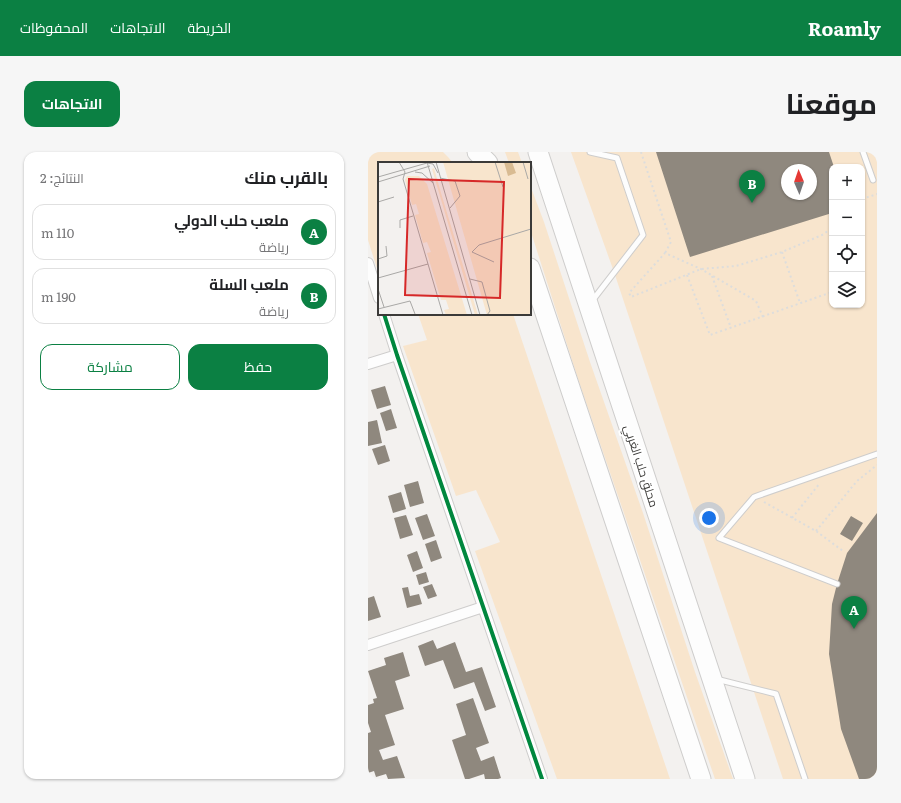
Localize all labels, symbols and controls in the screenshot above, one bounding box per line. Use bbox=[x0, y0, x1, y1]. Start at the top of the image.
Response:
text: Roamly bbox=[808, 14, 881, 42]
text: المحفوظات bbox=[20, 17, 88, 37]
text: الاتجاهات bbox=[110, 17, 166, 37]
text: الخريطة bbox=[188, 17, 231, 37]
button: الاتجاهات bbox=[24, 81, 120, 127]
text: موقعنا bbox=[786, 81, 877, 123]
inset map bbox=[378, 162, 531, 315]
text: بالقرب منك bbox=[244, 164, 328, 189]
north arrow bbox=[781, 164, 817, 200]
map controls bbox=[829, 164, 865, 308]
button: + bbox=[829, 164, 865, 200]
text: النتائج: 2 bbox=[40, 168, 84, 187]
pin: B bbox=[739, 170, 765, 203]
button: − bbox=[829, 200, 865, 236]
text: ملعب حلب الدولي bbox=[174, 208, 289, 231]
text: 110 m bbox=[41, 223, 74, 242]
text: A bbox=[309, 223, 319, 242]
button: locate bbox=[829, 236, 865, 272]
text: رياضة bbox=[259, 237, 289, 256]
text: ملعب السلة bbox=[209, 272, 289, 295]
button: layers bbox=[829, 272, 865, 308]
text: 190 m bbox=[41, 287, 76, 306]
text: B bbox=[310, 287, 319, 306]
text: رياضة bbox=[259, 301, 289, 320]
button: مشاركة bbox=[40, 344, 180, 390]
button: حفظ bbox=[188, 344, 328, 390]
street label: محلق حلب الغربي bbox=[618, 422, 664, 510]
your location bbox=[699, 508, 719, 528]
pin: A bbox=[841, 596, 867, 629]

